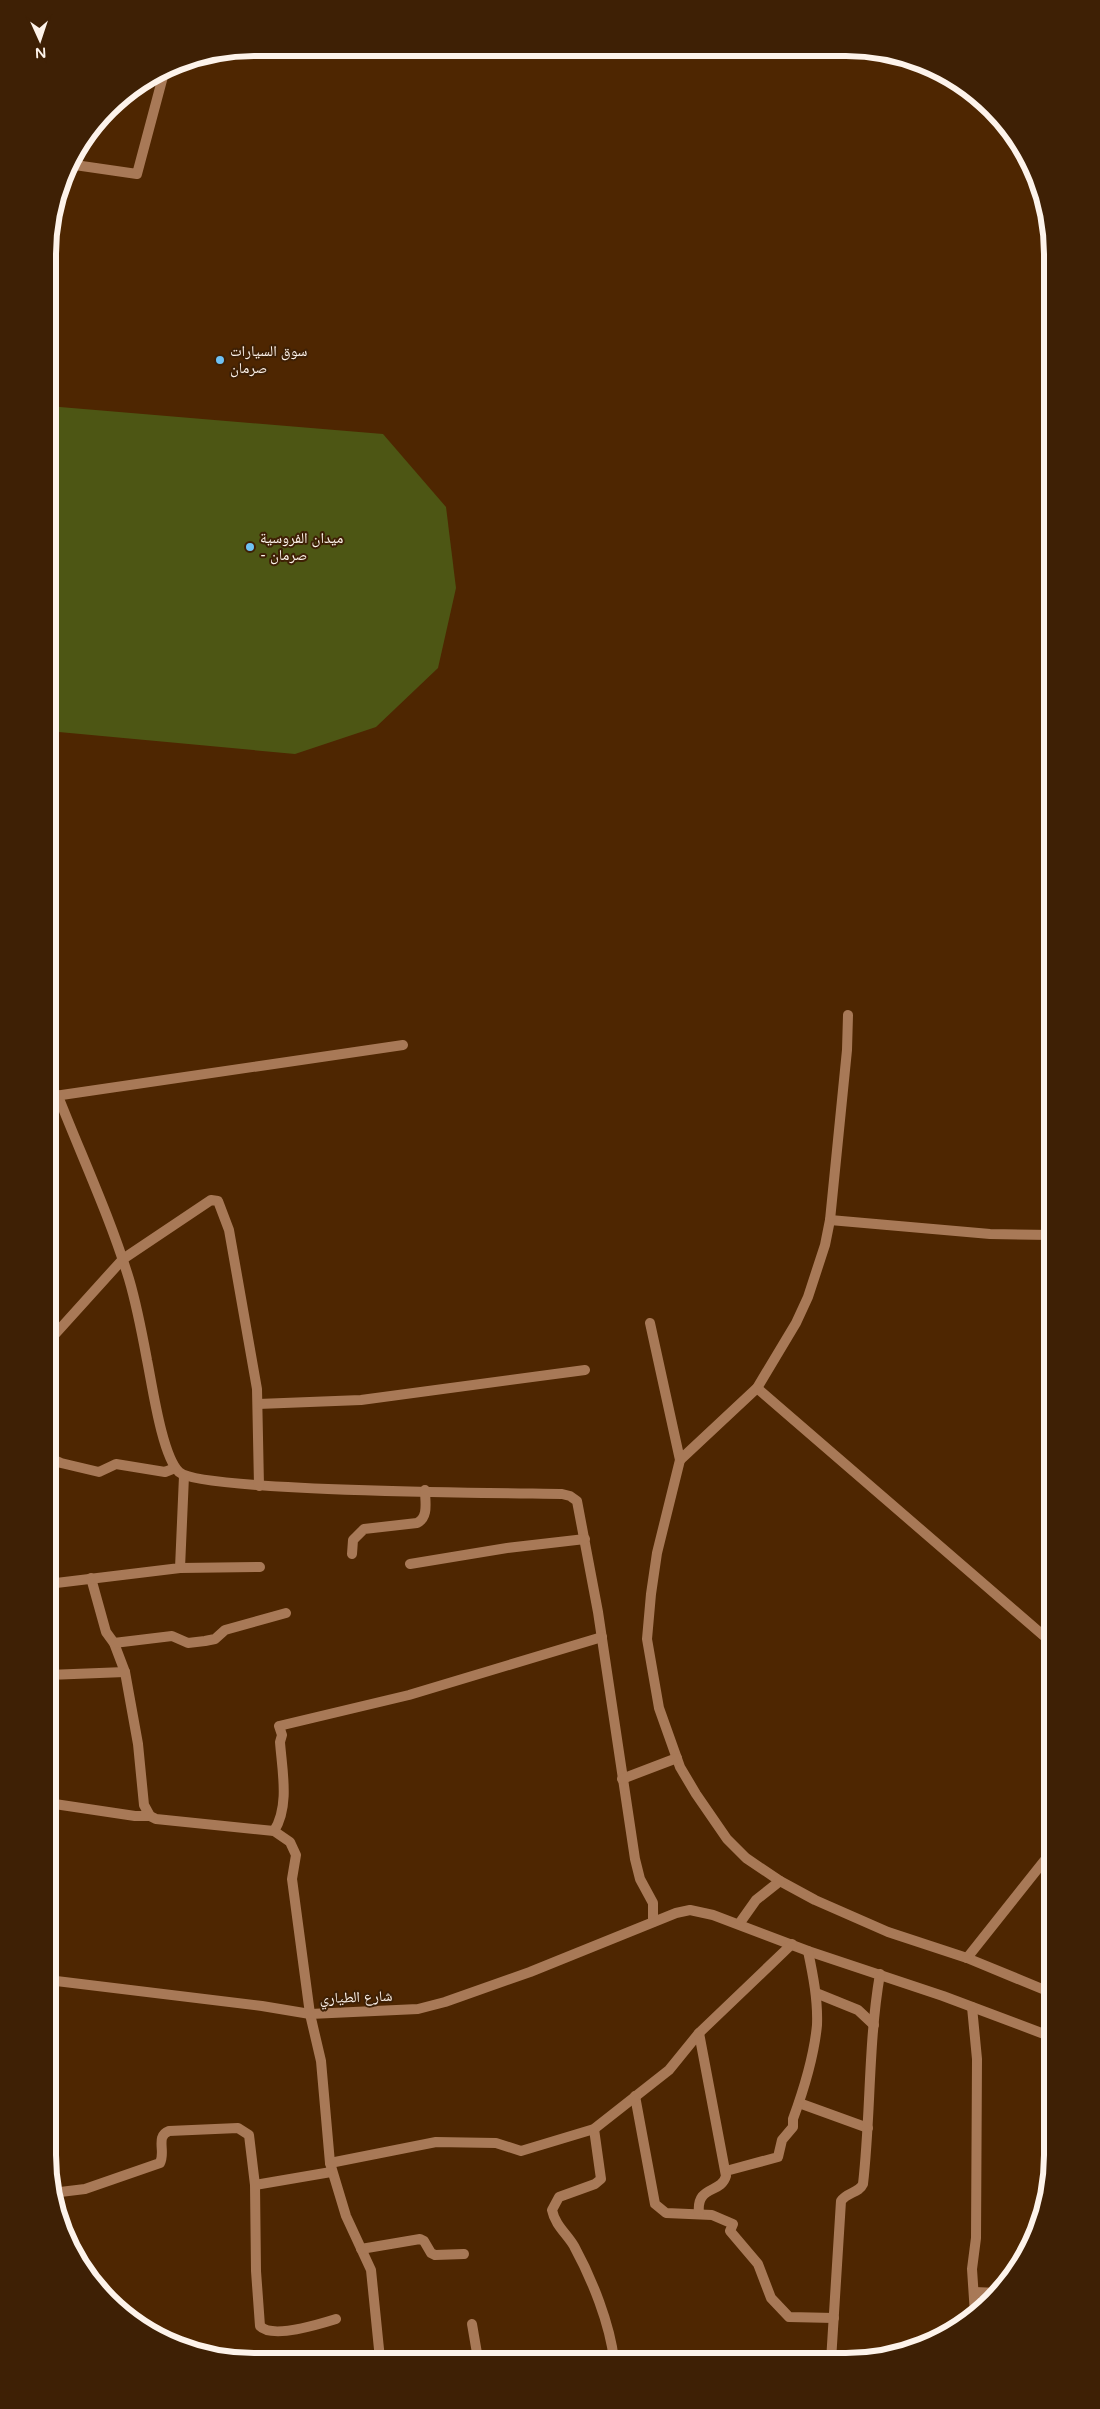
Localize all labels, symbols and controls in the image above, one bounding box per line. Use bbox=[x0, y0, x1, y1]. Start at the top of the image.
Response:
north arrow bbox=[15, 15, 65, 65]
text: N bbox=[35, 44, 47, 61]
place label: سوق السيارات صرمان bbox=[230, 342, 307, 378]
marker: سوق السيارات صرمان bbox=[214, 354, 226, 366]
place label: ميدان الفروسية - صرمان bbox=[260, 529, 343, 565]
marker: ميدان الفروسية - صرمان bbox=[244, 541, 256, 553]
street label: شارع الطياري bbox=[319, 1987, 393, 2010]

